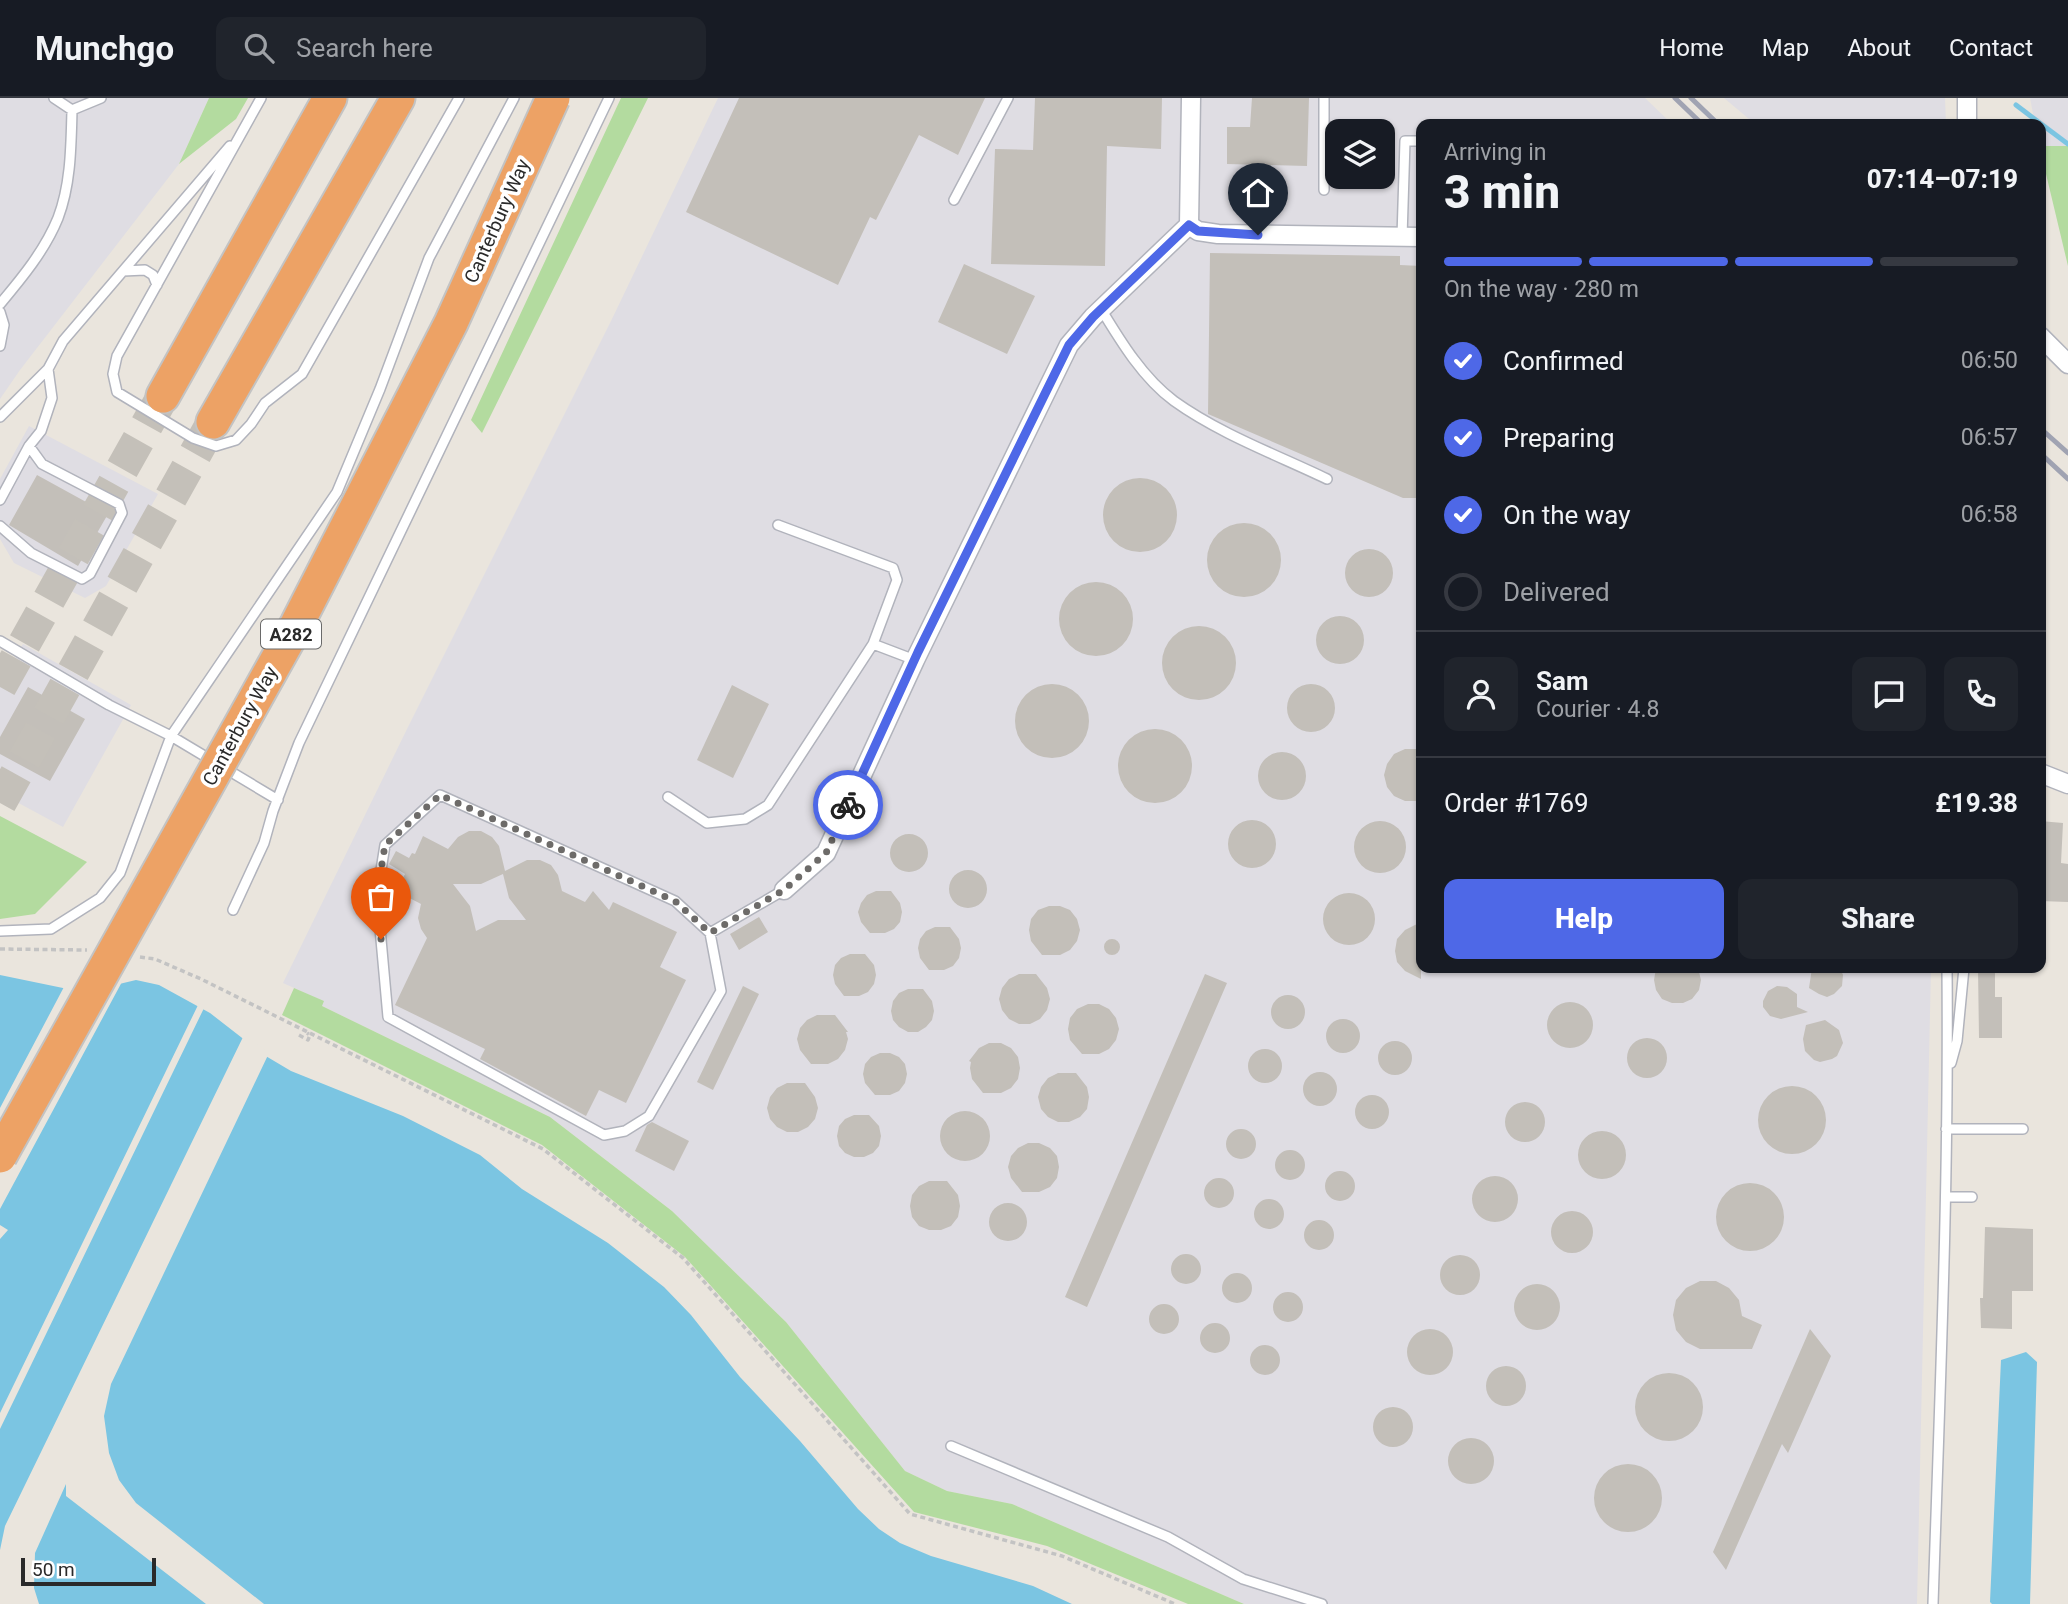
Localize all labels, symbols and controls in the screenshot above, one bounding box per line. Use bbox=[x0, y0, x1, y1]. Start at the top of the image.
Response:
search box bbox=[216, 17, 706, 80]
text: Munchgo bbox=[35, 29, 174, 68]
icon: search bbox=[240, 29, 278, 67]
text: Search here bbox=[296, 33, 433, 63]
text: Home bbox=[1659, 34, 1724, 62]
text: Map bbox=[1762, 34, 1809, 62]
text: About bbox=[1847, 34, 1911, 62]
text: Contact bbox=[1949, 34, 2033, 62]
map controls bbox=[1325, 119, 1395, 189]
button: layers bbox=[1325, 119, 1395, 189]
text: Arriving in bbox=[1444, 139, 1547, 166]
street label: Canterbury Way bbox=[459, 156, 535, 286]
pin bbox=[1228, 163, 1288, 235]
text: 07:14–07:19 bbox=[1867, 164, 2018, 194]
text: 3 min bbox=[1444, 165, 1560, 219]
icon: home bbox=[1239, 174, 1277, 212]
text: On the way · 280 m bbox=[1444, 276, 1639, 303]
icon: check bbox=[1444, 342, 1482, 380]
text: Confirmed bbox=[1503, 346, 1624, 376]
text: 06:50 bbox=[1961, 347, 2018, 374]
icon: check bbox=[1444, 419, 1482, 457]
text: Preparing bbox=[1503, 423, 1615, 453]
text: 06:57 bbox=[1961, 424, 2018, 451]
icon: check bbox=[1444, 496, 1482, 534]
text: On the way bbox=[1503, 500, 1631, 530]
text: 06:58 bbox=[1961, 501, 2018, 528]
text: Delivered bbox=[1503, 577, 1610, 607]
road number: A282 bbox=[261, 620, 321, 648]
button: person bbox=[1444, 657, 1518, 731]
button: chat bbox=[1852, 657, 1926, 731]
button: phone bbox=[1944, 657, 2018, 731]
street label: Canterbury Way bbox=[198, 662, 282, 790]
text: Sam bbox=[1536, 666, 1588, 696]
text: Courier · 4.8 bbox=[1536, 696, 1659, 723]
courier bbox=[813, 770, 883, 840]
icon: bike bbox=[829, 786, 867, 824]
text: Order #1769 bbox=[1444, 788, 1589, 818]
text: £19.38 bbox=[1935, 788, 2018, 818]
pin bbox=[351, 867, 411, 939]
icon: bag bbox=[362, 878, 400, 916]
button: Help bbox=[1444, 879, 1724, 959]
button: Share bbox=[1738, 879, 2018, 959]
scale bar bbox=[21, 1555, 156, 1587]
text: 50 m bbox=[32, 1558, 75, 1581]

